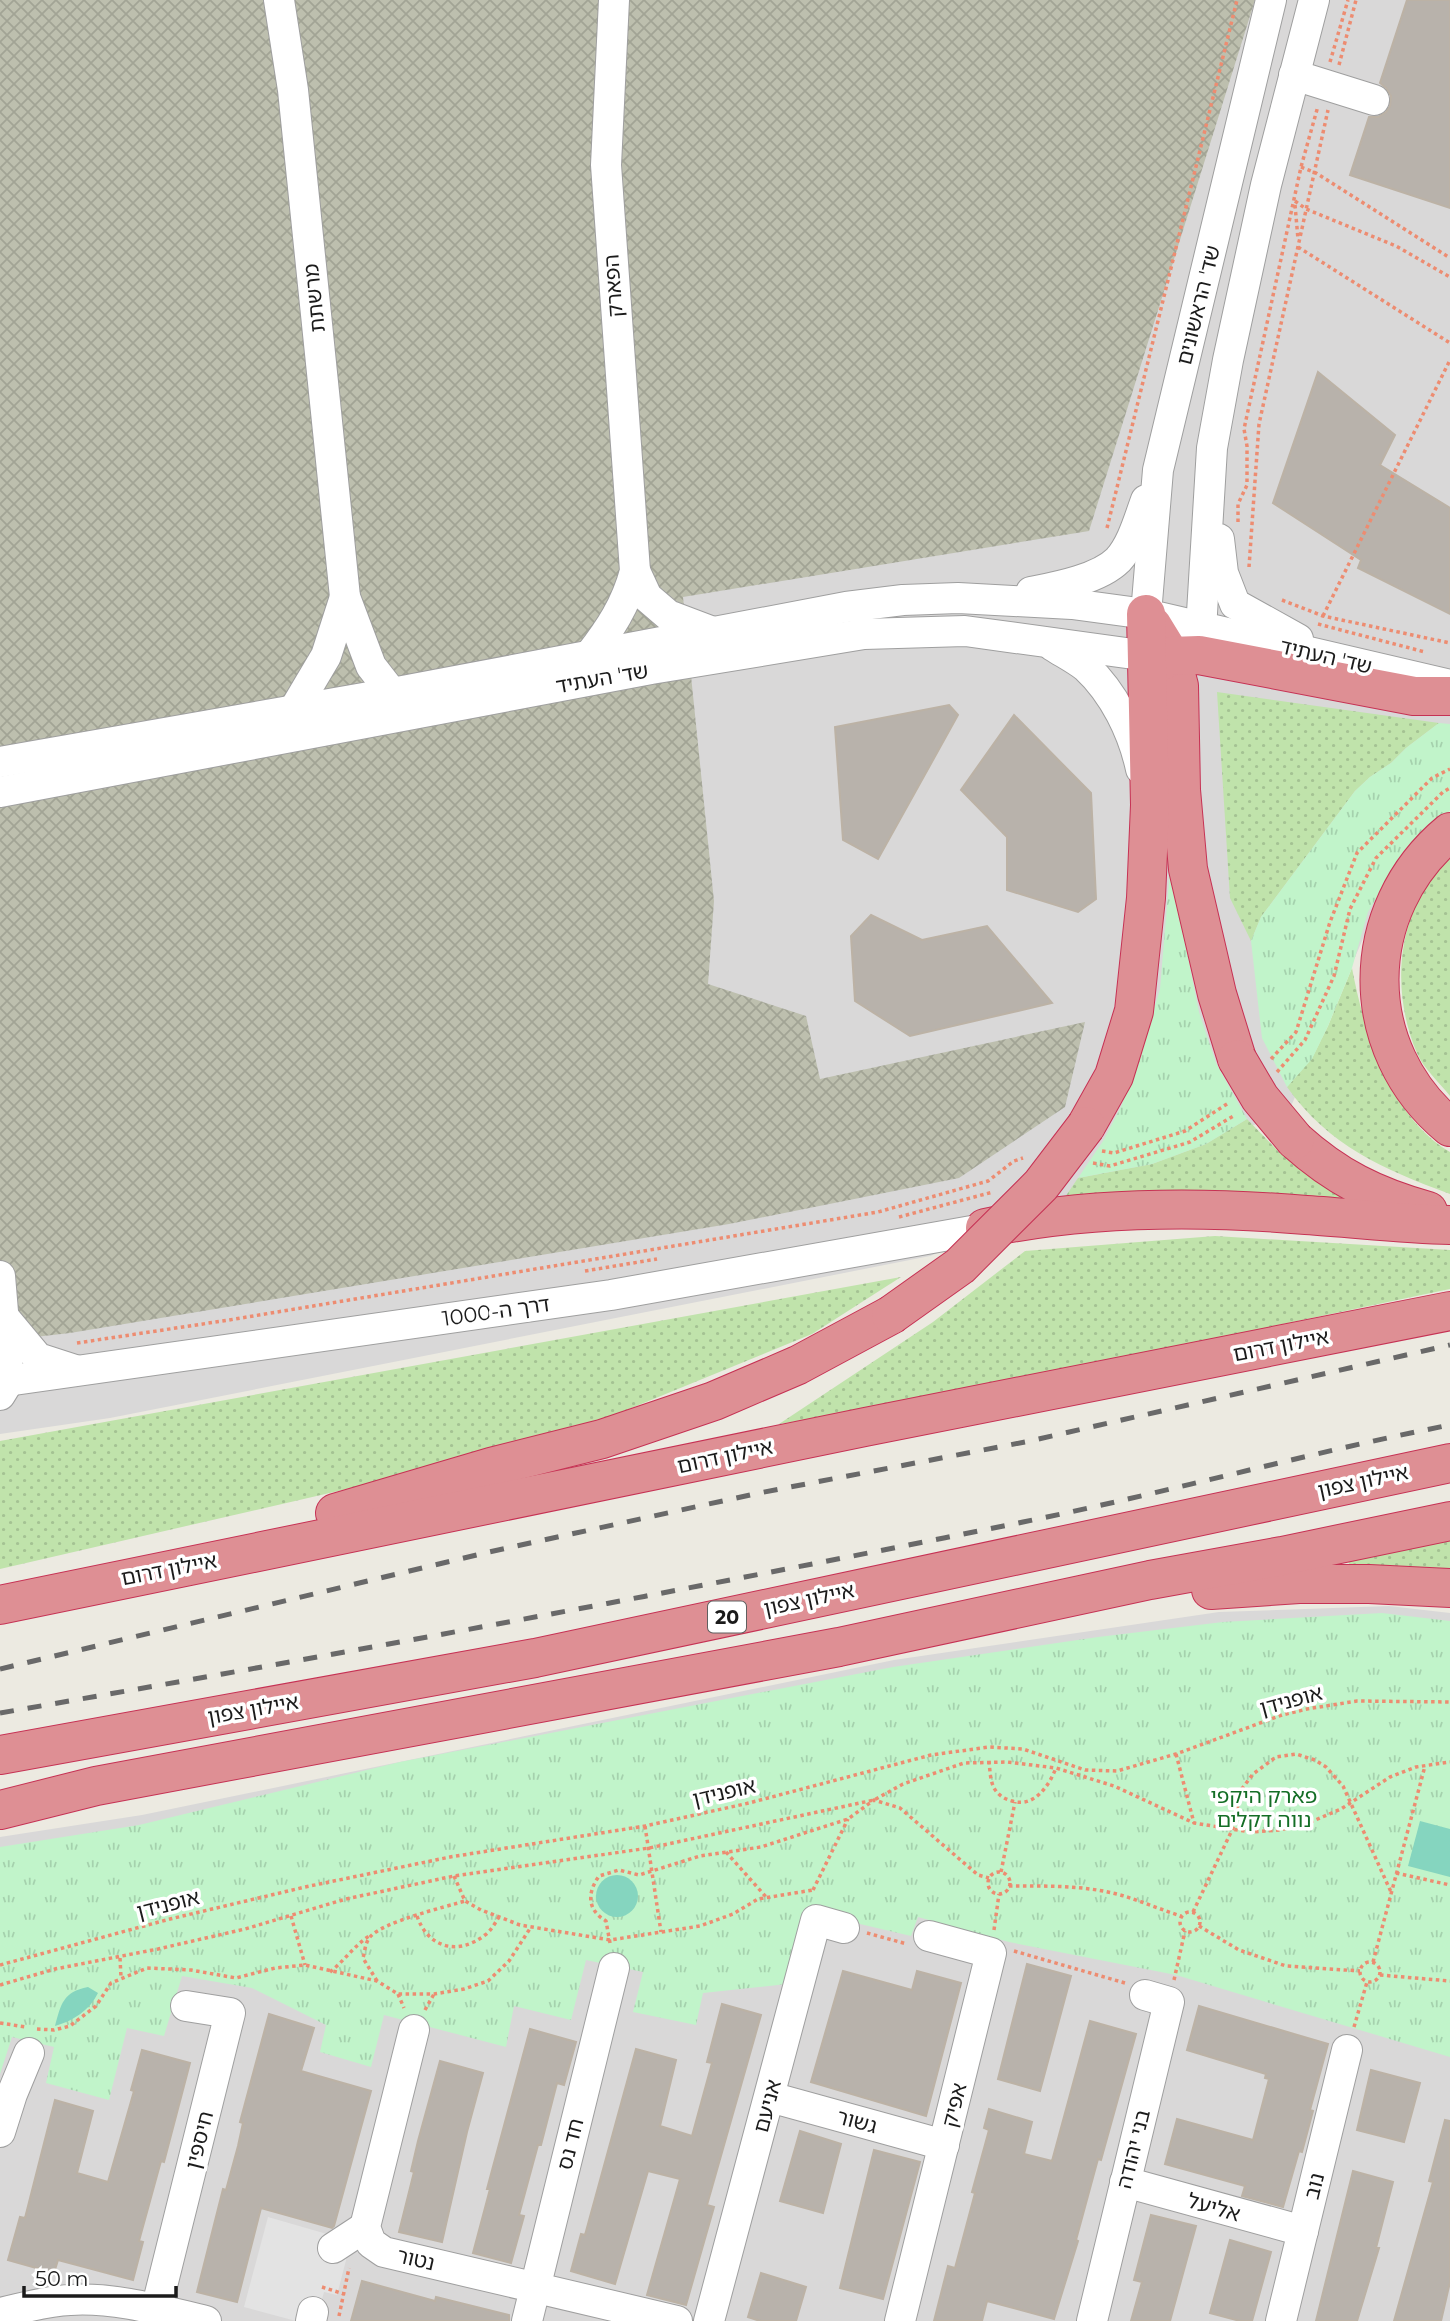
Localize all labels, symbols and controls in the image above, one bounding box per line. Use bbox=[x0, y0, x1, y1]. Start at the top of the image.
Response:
street label: שד' הראשונים bbox=[1171, 242, 1225, 368]
street label: הפארק bbox=[598, 254, 628, 318]
street label: מרשתת bbox=[298, 262, 330, 334]
street label: שד' העתיד bbox=[1278, 633, 1374, 679]
street label: שד' העתיד bbox=[554, 658, 650, 698]
street label: דרך ה-1000 bbox=[440, 1291, 552, 1331]
street label: איילון דרום bbox=[1231, 1323, 1331, 1367]
street label: איילון דרום bbox=[675, 1434, 775, 1478]
street label: איילון צפון bbox=[1315, 1459, 1411, 1503]
street label: איילון דרום bbox=[119, 1547, 219, 1591]
street label: איילון צפון bbox=[761, 1577, 857, 1621]
road number: 20 bbox=[708, 1602, 746, 1632]
street label: אופנידן bbox=[1257, 1680, 1325, 1720]
street label: איילון צפון bbox=[206, 1689, 300, 1729]
street label: אופנידן bbox=[690, 1773, 758, 1811]
park label: פארק היקפי נווה דקלים bbox=[1211, 1783, 1317, 1832]
street label: אופנידן bbox=[134, 1884, 202, 1924]
street label: אניעם bbox=[748, 2077, 786, 2135]
street label: אפיק bbox=[936, 2080, 972, 2130]
street label: גשור bbox=[834, 2104, 880, 2138]
street label: בני יהודה bbox=[1111, 2107, 1155, 2191]
street label: חיספין bbox=[180, 2108, 218, 2172]
street label: חד נס bbox=[552, 2116, 588, 2172]
street label: נוב bbox=[1299, 2170, 1329, 2202]
street label: אליעל bbox=[1185, 2188, 1243, 2226]
street label: נטור bbox=[395, 2243, 437, 2275]
scale bar bbox=[24, 2254, 177, 2298]
text: 50 m bbox=[35, 2266, 89, 2291]

